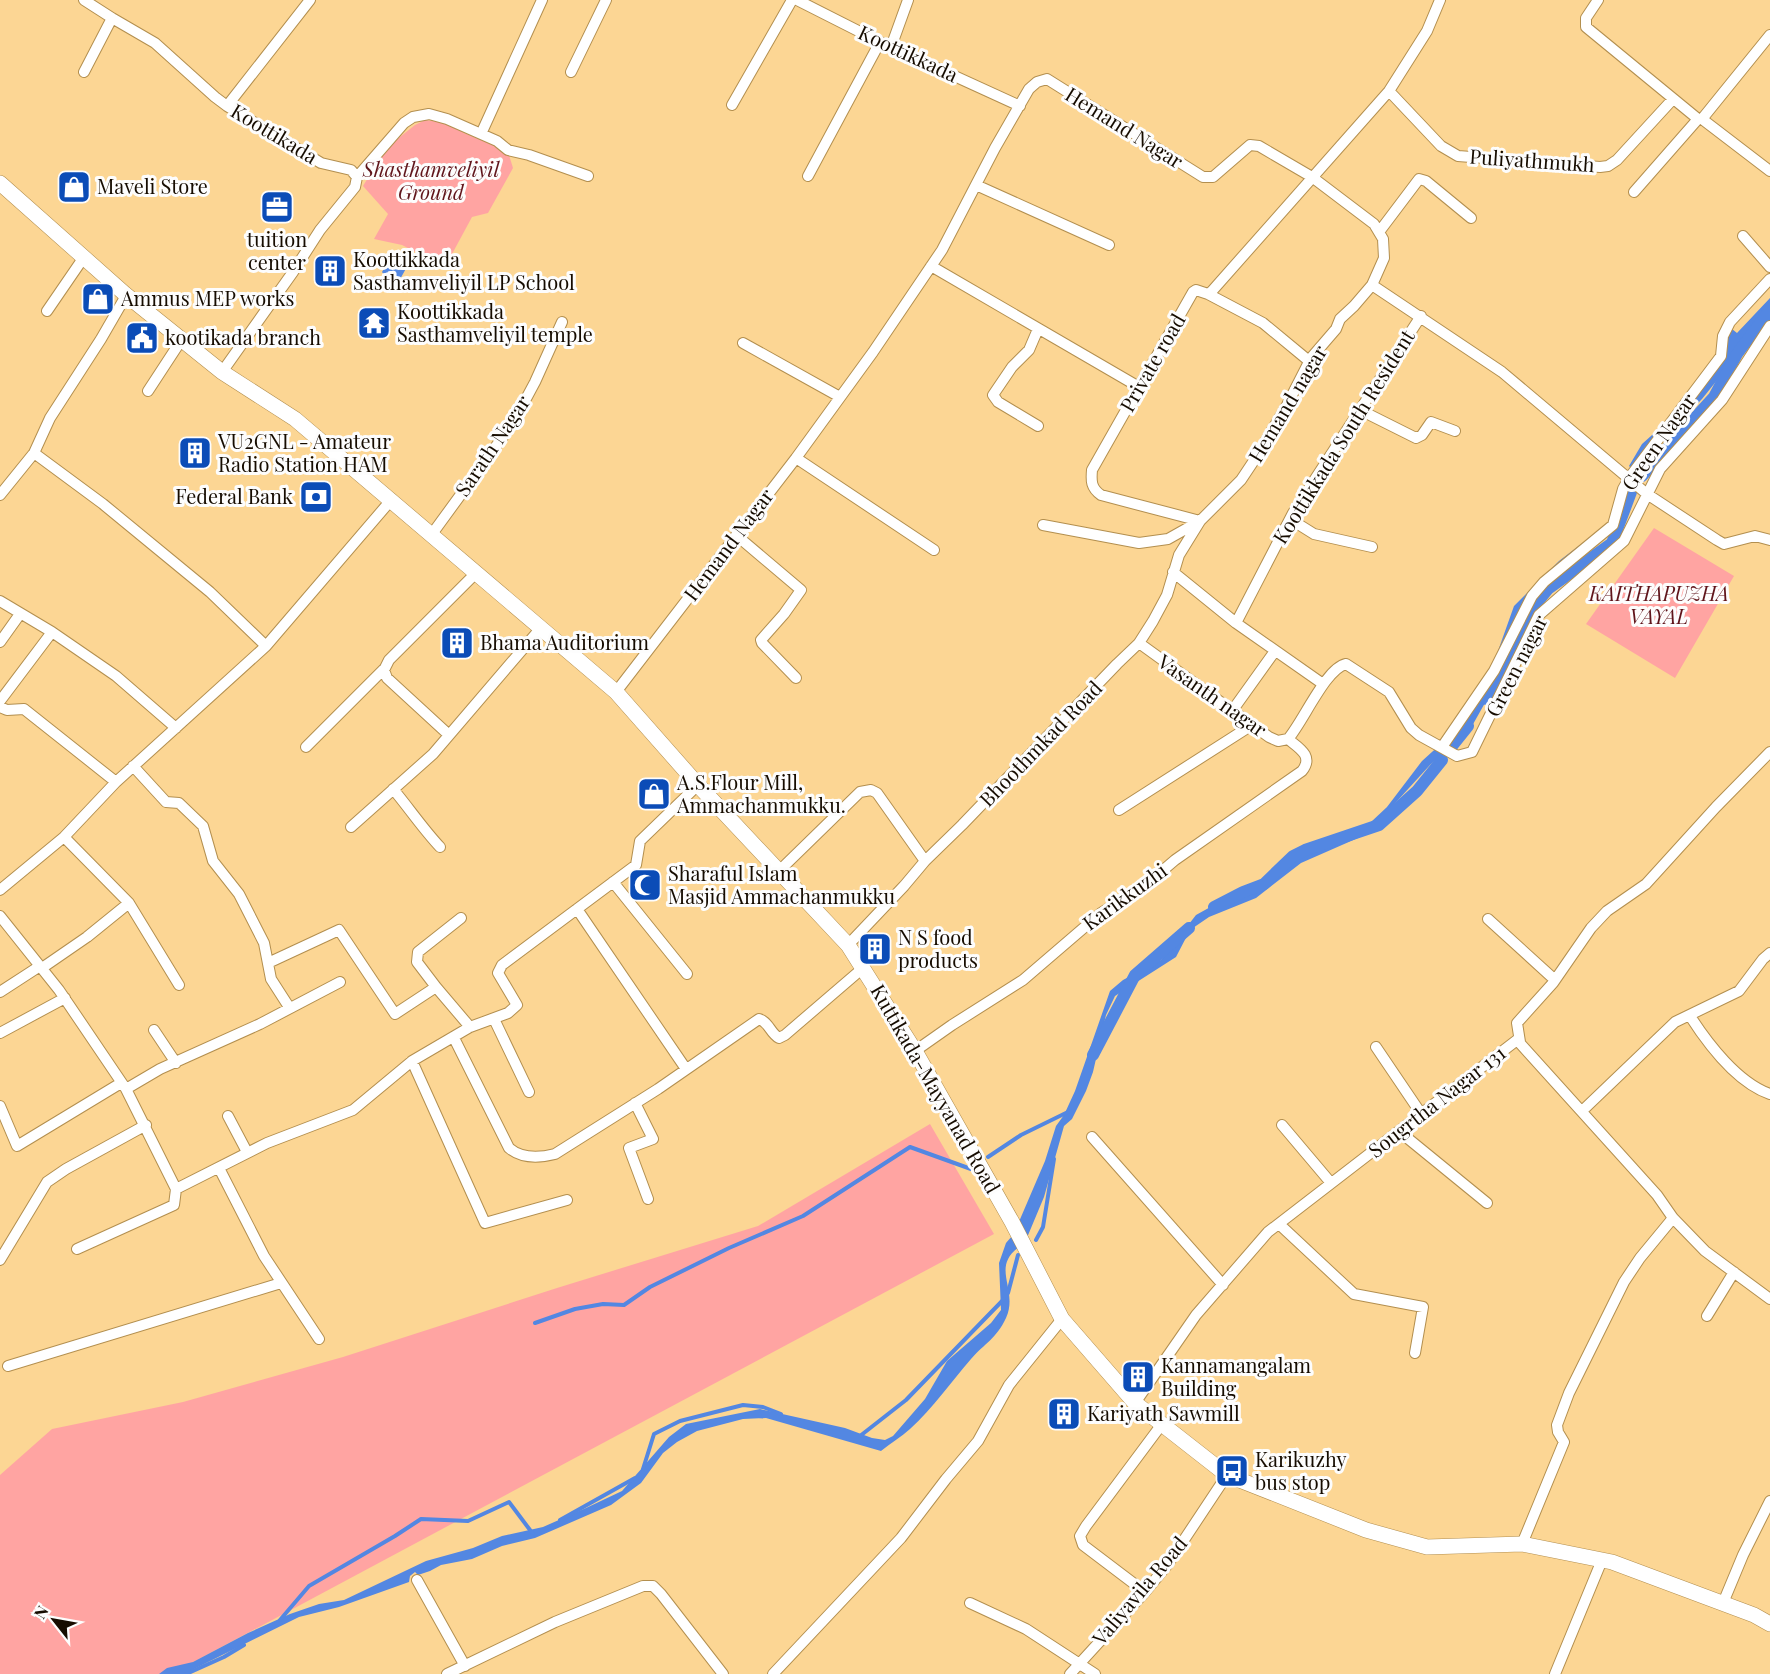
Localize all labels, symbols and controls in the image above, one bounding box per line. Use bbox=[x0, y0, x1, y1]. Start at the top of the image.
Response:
street label: Koottikkada bbox=[854, 18, 963, 87]
street label: Hemand Nagar bbox=[1061, 80, 1189, 174]
street label: Koottikada bbox=[226, 96, 323, 169]
street label: Puliyathmukh bbox=[1469, 142, 1596, 177]
park label: Shasthamveliyil Ground bbox=[362, 155, 501, 205]
shop icon: Maveli Store bbox=[56, 169, 92, 205]
place label: Maveli Store bbox=[97, 172, 208, 199]
office icon: tuition center bbox=[259, 189, 295, 225]
place label: tuition center bbox=[247, 225, 307, 275]
place label: Koottikkada Sasthamveliyil LP School bbox=[353, 245, 575, 295]
building icon: Koottikkada Sasthamveliyil LP School bbox=[312, 253, 348, 289]
shop icon: Ammus MEP works bbox=[80, 281, 116, 317]
place label: Ammus MEP works bbox=[120, 284, 295, 311]
place label: Koottikkada Sasthamveliyil temple bbox=[397, 297, 593, 347]
temple icon: Koottikkada Sasthamveliyil temple bbox=[356, 305, 392, 341]
street label: Private road bbox=[1113, 308, 1191, 416]
public building icon: kootikada branch bbox=[124, 320, 160, 356]
place label: kootikada branch bbox=[165, 323, 321, 350]
street label: Koottikkada South Resident bbox=[1266, 323, 1420, 548]
street label: Hemand nagar bbox=[1241, 339, 1332, 467]
street label: Green Nagar bbox=[1614, 387, 1701, 495]
street label: Sarath Nagar bbox=[448, 389, 536, 501]
place label: VU2GNL - Amateur Radio Station HAM bbox=[217, 427, 391, 477]
building icon: VU2GNL - Amateur Radio Station HAM bbox=[177, 435, 213, 471]
bank icon: Federal Bank bbox=[298, 479, 334, 515]
place label: Federal Bank bbox=[175, 482, 293, 509]
street label: Hemand Nagar bbox=[677, 482, 779, 606]
park label: KAITHAPUZHA VAYAL bbox=[1588, 579, 1729, 629]
street label: Green nagar bbox=[1478, 610, 1553, 721]
building icon: Bhama Auditorium bbox=[439, 625, 475, 661]
place label: Bhama Auditorium bbox=[480, 628, 649, 655]
street label: Vasanth nagar bbox=[1152, 647, 1273, 742]
street label: Bhoothmkad Road bbox=[973, 674, 1107, 812]
place label: A.S.Flour Mill, Ammachanmukku. bbox=[676, 768, 846, 818]
shop icon: A.S.Flour Mill, Ammachanmukku. bbox=[636, 776, 672, 812]
street label: Karikkuzhi bbox=[1077, 856, 1172, 936]
place label: Sharaful Islam Masjid Ammachanmukku bbox=[668, 859, 896, 909]
mosque icon: Sharaful Islam Masjid Ammachanmukku bbox=[627, 867, 663, 903]
place label: N S food products bbox=[898, 923, 978, 973]
building icon: N S food products bbox=[857, 931, 893, 967]
street label: Kuttikada-Mayyanad Road bbox=[865, 979, 1007, 1198]
street label: Sougrtha Nagar 131 bbox=[1362, 1039, 1510, 1163]
place label: Kannamangalam Building bbox=[1161, 1351, 1311, 1401]
building icon: Kannamangalam Building bbox=[1120, 1359, 1156, 1395]
building icon: Kariyath Sawmill bbox=[1046, 1396, 1082, 1432]
place label: Kariyath Sawmill bbox=[1087, 1399, 1240, 1426]
place label: Karikuzhy bus stop bbox=[1255, 1445, 1347, 1495]
bus stop icon: Karikuzhy bus stop bbox=[1214, 1453, 1250, 1489]
street label: Valiyavila Road bbox=[1085, 1530, 1193, 1651]
north arrow bbox=[24, 1590, 84, 1650]
text: N bbox=[29, 1601, 53, 1622]

